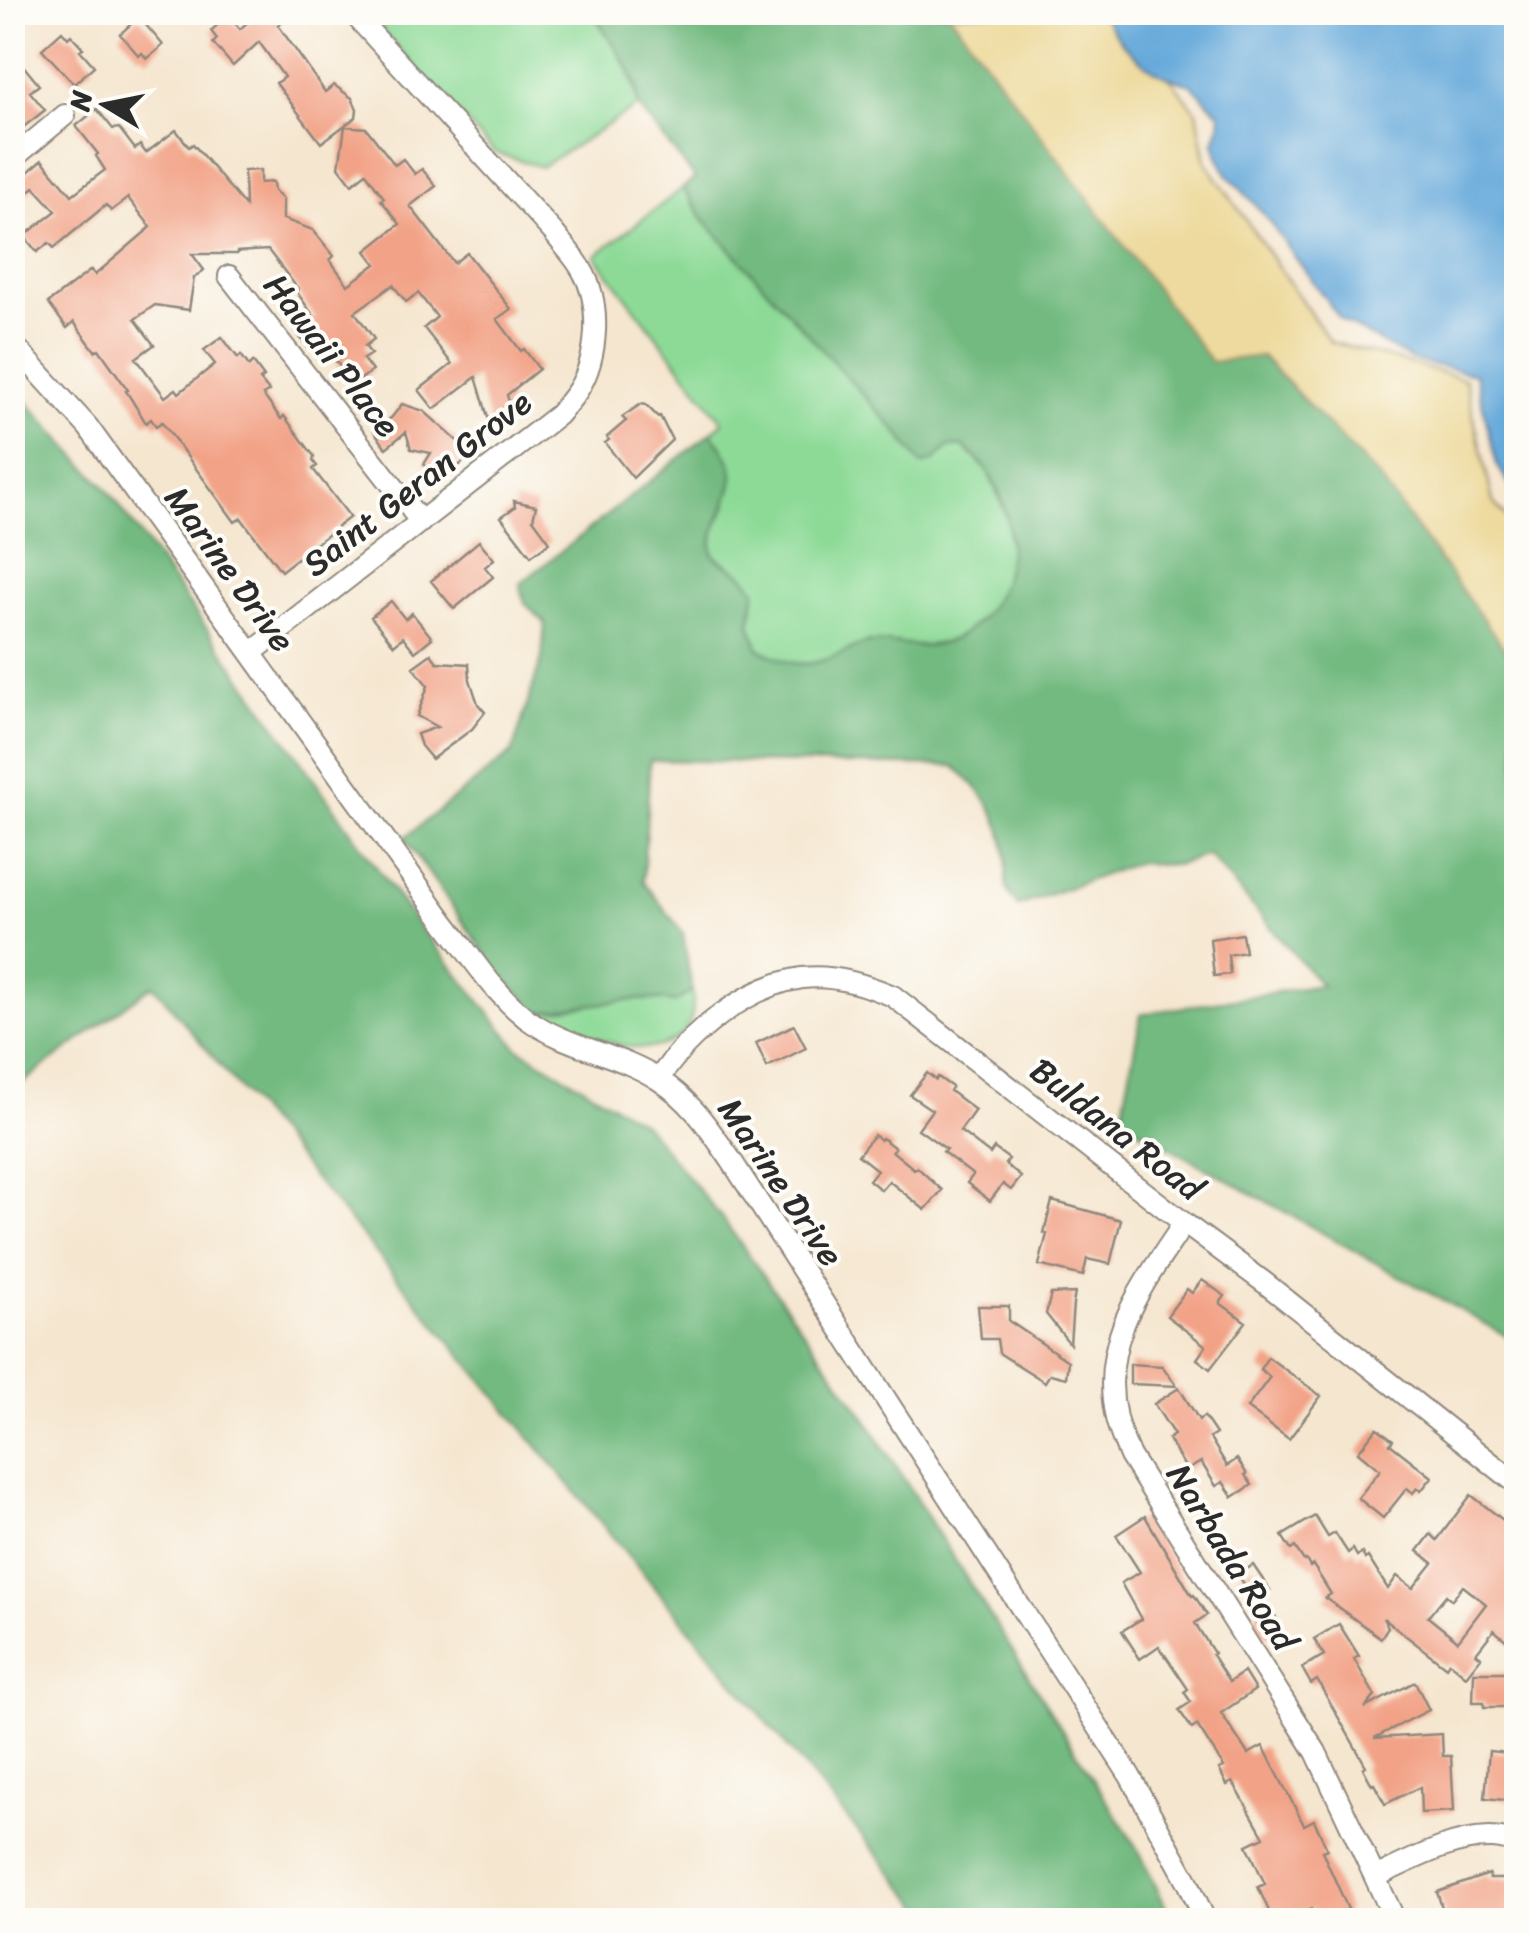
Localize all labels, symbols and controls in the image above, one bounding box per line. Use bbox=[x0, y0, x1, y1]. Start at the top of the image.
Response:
north arrow bbox=[55, 55, 155, 155]
text: N bbox=[55, 86, 107, 116]
street label: Hawaii Place bbox=[247, 259, 417, 451]
street label: Saint Geran Grove bbox=[288, 373, 546, 593]
street label: Marine Drive bbox=[148, 472, 312, 666]
street label: Buldana Road bbox=[1016, 1041, 1220, 1219]
street label: Marine Drive bbox=[701, 1084, 861, 1280]
street label: Narbada Road bbox=[1149, 1450, 1316, 1666]

